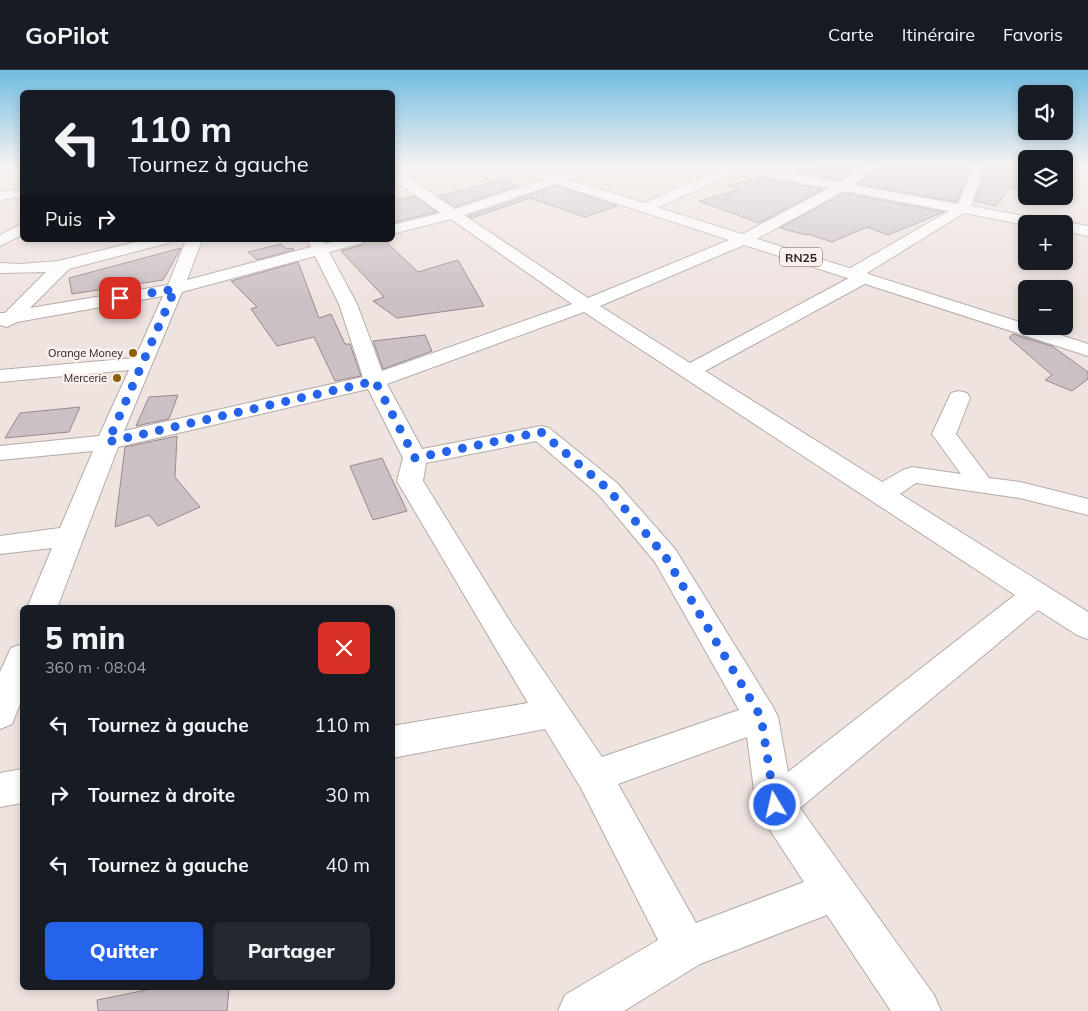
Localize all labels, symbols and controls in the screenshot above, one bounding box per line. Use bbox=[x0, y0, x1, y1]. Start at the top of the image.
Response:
text: GoPilot bbox=[25, 20, 109, 50]
text: Carte bbox=[828, 23, 874, 46]
text: Itinéraire bbox=[902, 23, 975, 46]
text: Favoris bbox=[1003, 23, 1063, 46]
map controls bbox=[1018, 85, 1073, 335]
button: sound bbox=[1018, 85, 1073, 140]
text: 110 m bbox=[128, 107, 232, 151]
icon: left bbox=[45, 110, 110, 175]
text: Tournez à gauche bbox=[128, 150, 309, 178]
button: layers bbox=[1018, 150, 1073, 205]
icon: right bbox=[92, 205, 120, 233]
text: Puis bbox=[45, 207, 82, 231]
button: + bbox=[1018, 215, 1073, 270]
road number: RN25 bbox=[780, 248, 822, 266]
pin bbox=[99, 277, 141, 319]
button: − bbox=[1018, 280, 1073, 335]
icon: arrive bbox=[106, 284, 134, 312]
place label: Orange Money bbox=[48, 346, 123, 360]
marker: Orange Money bbox=[127, 347, 139, 359]
place label: Mercerie bbox=[64, 371, 107, 385]
marker: Mercerie bbox=[111, 372, 123, 384]
text: 5 min bbox=[45, 619, 125, 657]
button: close bbox=[318, 622, 370, 674]
text: 360 m · 08:04 bbox=[45, 657, 146, 677]
icon: left bbox=[45, 711, 73, 739]
text: Tournez à gauche bbox=[88, 713, 249, 737]
text: 110 m bbox=[314, 713, 370, 737]
position arrow bbox=[748, 778, 800, 830]
icon: right bbox=[45, 781, 73, 809]
text: Tournez à droite bbox=[88, 783, 235, 807]
text: 30 m bbox=[326, 783, 370, 807]
icon: left bbox=[45, 851, 73, 879]
text: Tournez à gauche bbox=[88, 853, 249, 877]
text: 40 m bbox=[326, 853, 370, 877]
button: Quitter bbox=[45, 922, 203, 980]
button: Partager bbox=[213, 922, 370, 980]

